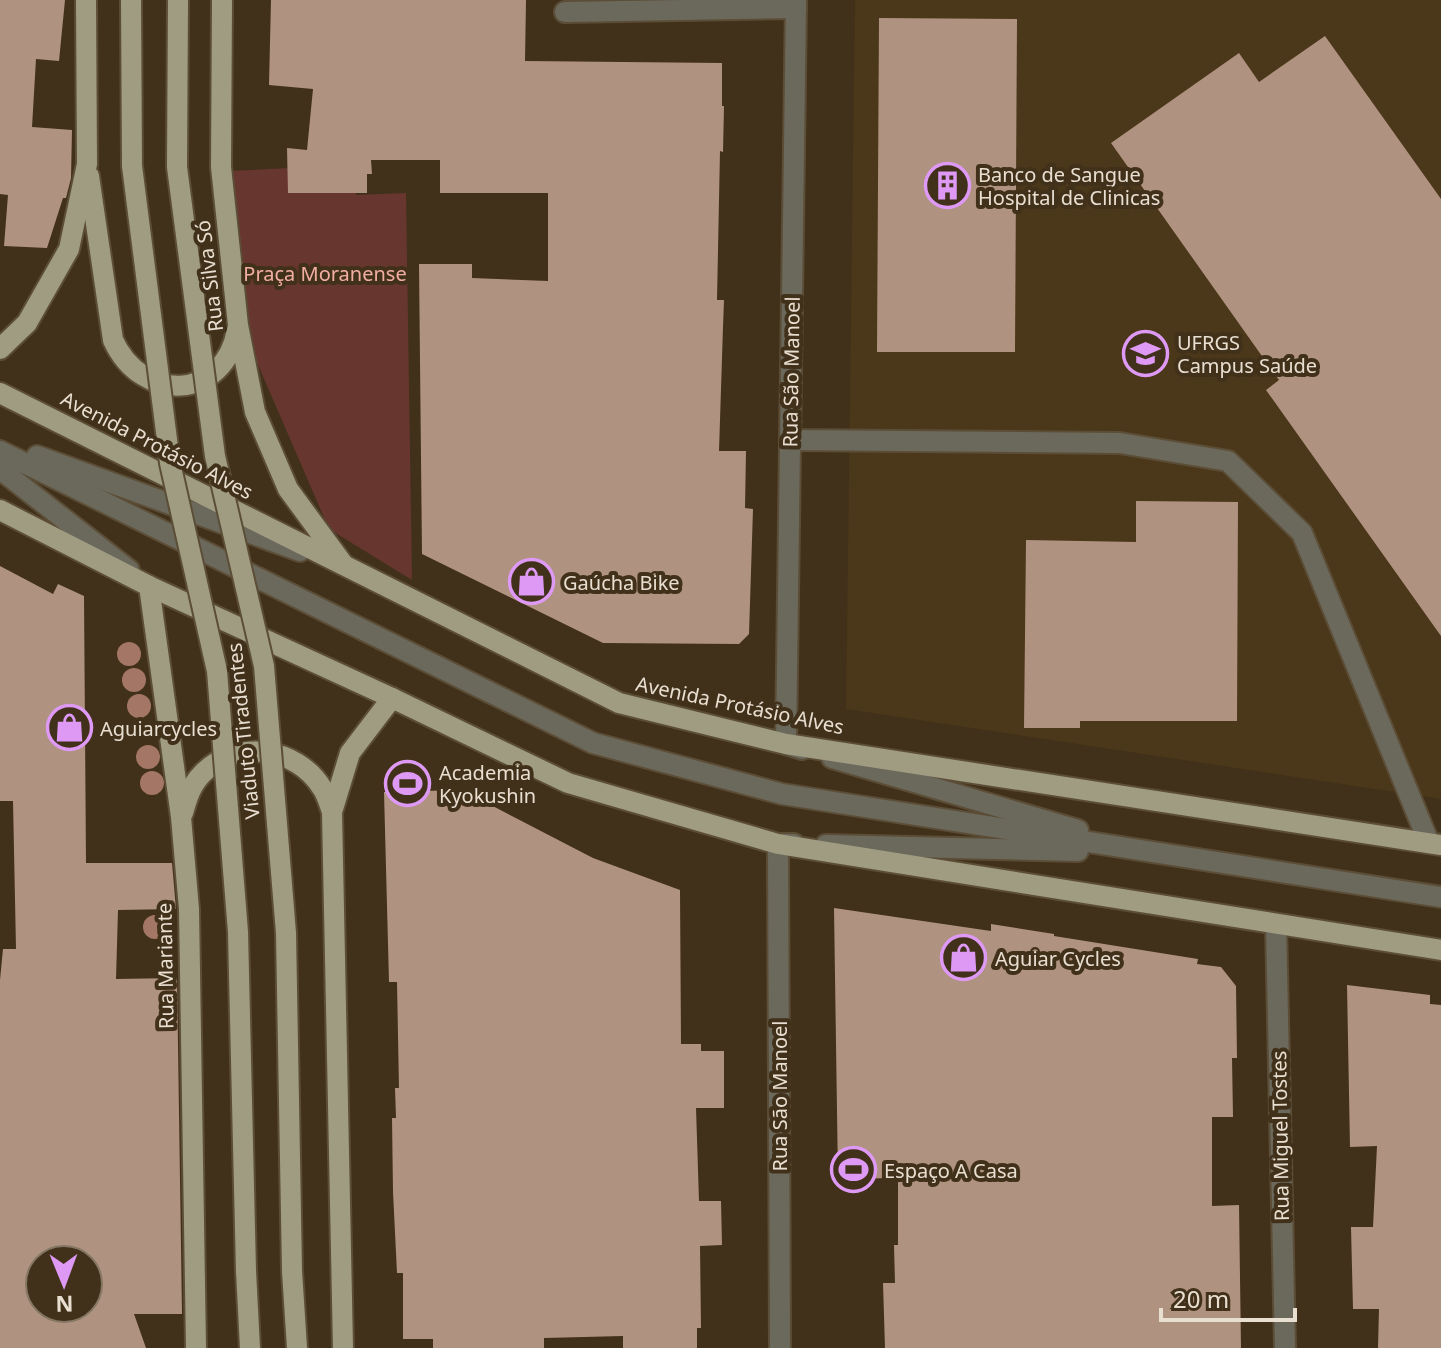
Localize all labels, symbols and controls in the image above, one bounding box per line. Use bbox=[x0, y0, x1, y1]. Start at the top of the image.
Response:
building icon: Banco de Sangue Hospital de Clinicas bbox=[923, 161, 971, 209]
place label: Banco de Sangue Hospital de Clinicas bbox=[978, 161, 1160, 211]
street label: Rua Silva Só bbox=[189, 219, 229, 333]
park label: Praça Moranense bbox=[243, 260, 407, 287]
street label: Rua São Manoel bbox=[776, 296, 806, 448]
place label: UFRGS Campus Saúde bbox=[1177, 329, 1317, 379]
school or university icon: UFRGS Campus Saúde bbox=[1122, 330, 1170, 378]
street label: Avenida Protásio Alves bbox=[56, 385, 258, 505]
shop icon: Gaúcha Bike bbox=[508, 558, 556, 606]
place label: Gaúcha Bike bbox=[563, 569, 680, 596]
street label: Viaduto Tiradentes bbox=[220, 642, 266, 820]
street label: Avenida Protásio Alves bbox=[634, 670, 846, 740]
shop icon: Aguiarcycles bbox=[45, 704, 93, 752]
place label: Aguiarcycles bbox=[100, 715, 217, 742]
place label: Academia Kyokushin bbox=[439, 759, 536, 809]
sports icon: Academia Kyokushin bbox=[384, 760, 432, 808]
street label: Rua Mariante bbox=[150, 903, 180, 1029]
shop icon: Aguiar Cycles bbox=[940, 934, 988, 982]
place label: Aguiar Cycles bbox=[995, 945, 1121, 972]
street label: Rua São Manoel bbox=[766, 1021, 793, 1171]
street label: Rua Miguel Tostes bbox=[1265, 1051, 1295, 1221]
sports icon: Espaço A Casa bbox=[829, 1146, 877, 1194]
place label: Espaço A Casa bbox=[884, 1157, 1018, 1184]
north arrow bbox=[24, 1244, 104, 1324]
scale bar bbox=[1161, 1272, 1295, 1322]
text: 20 m bbox=[1173, 1282, 1229, 1315]
text: N bbox=[55, 1290, 74, 1320]

